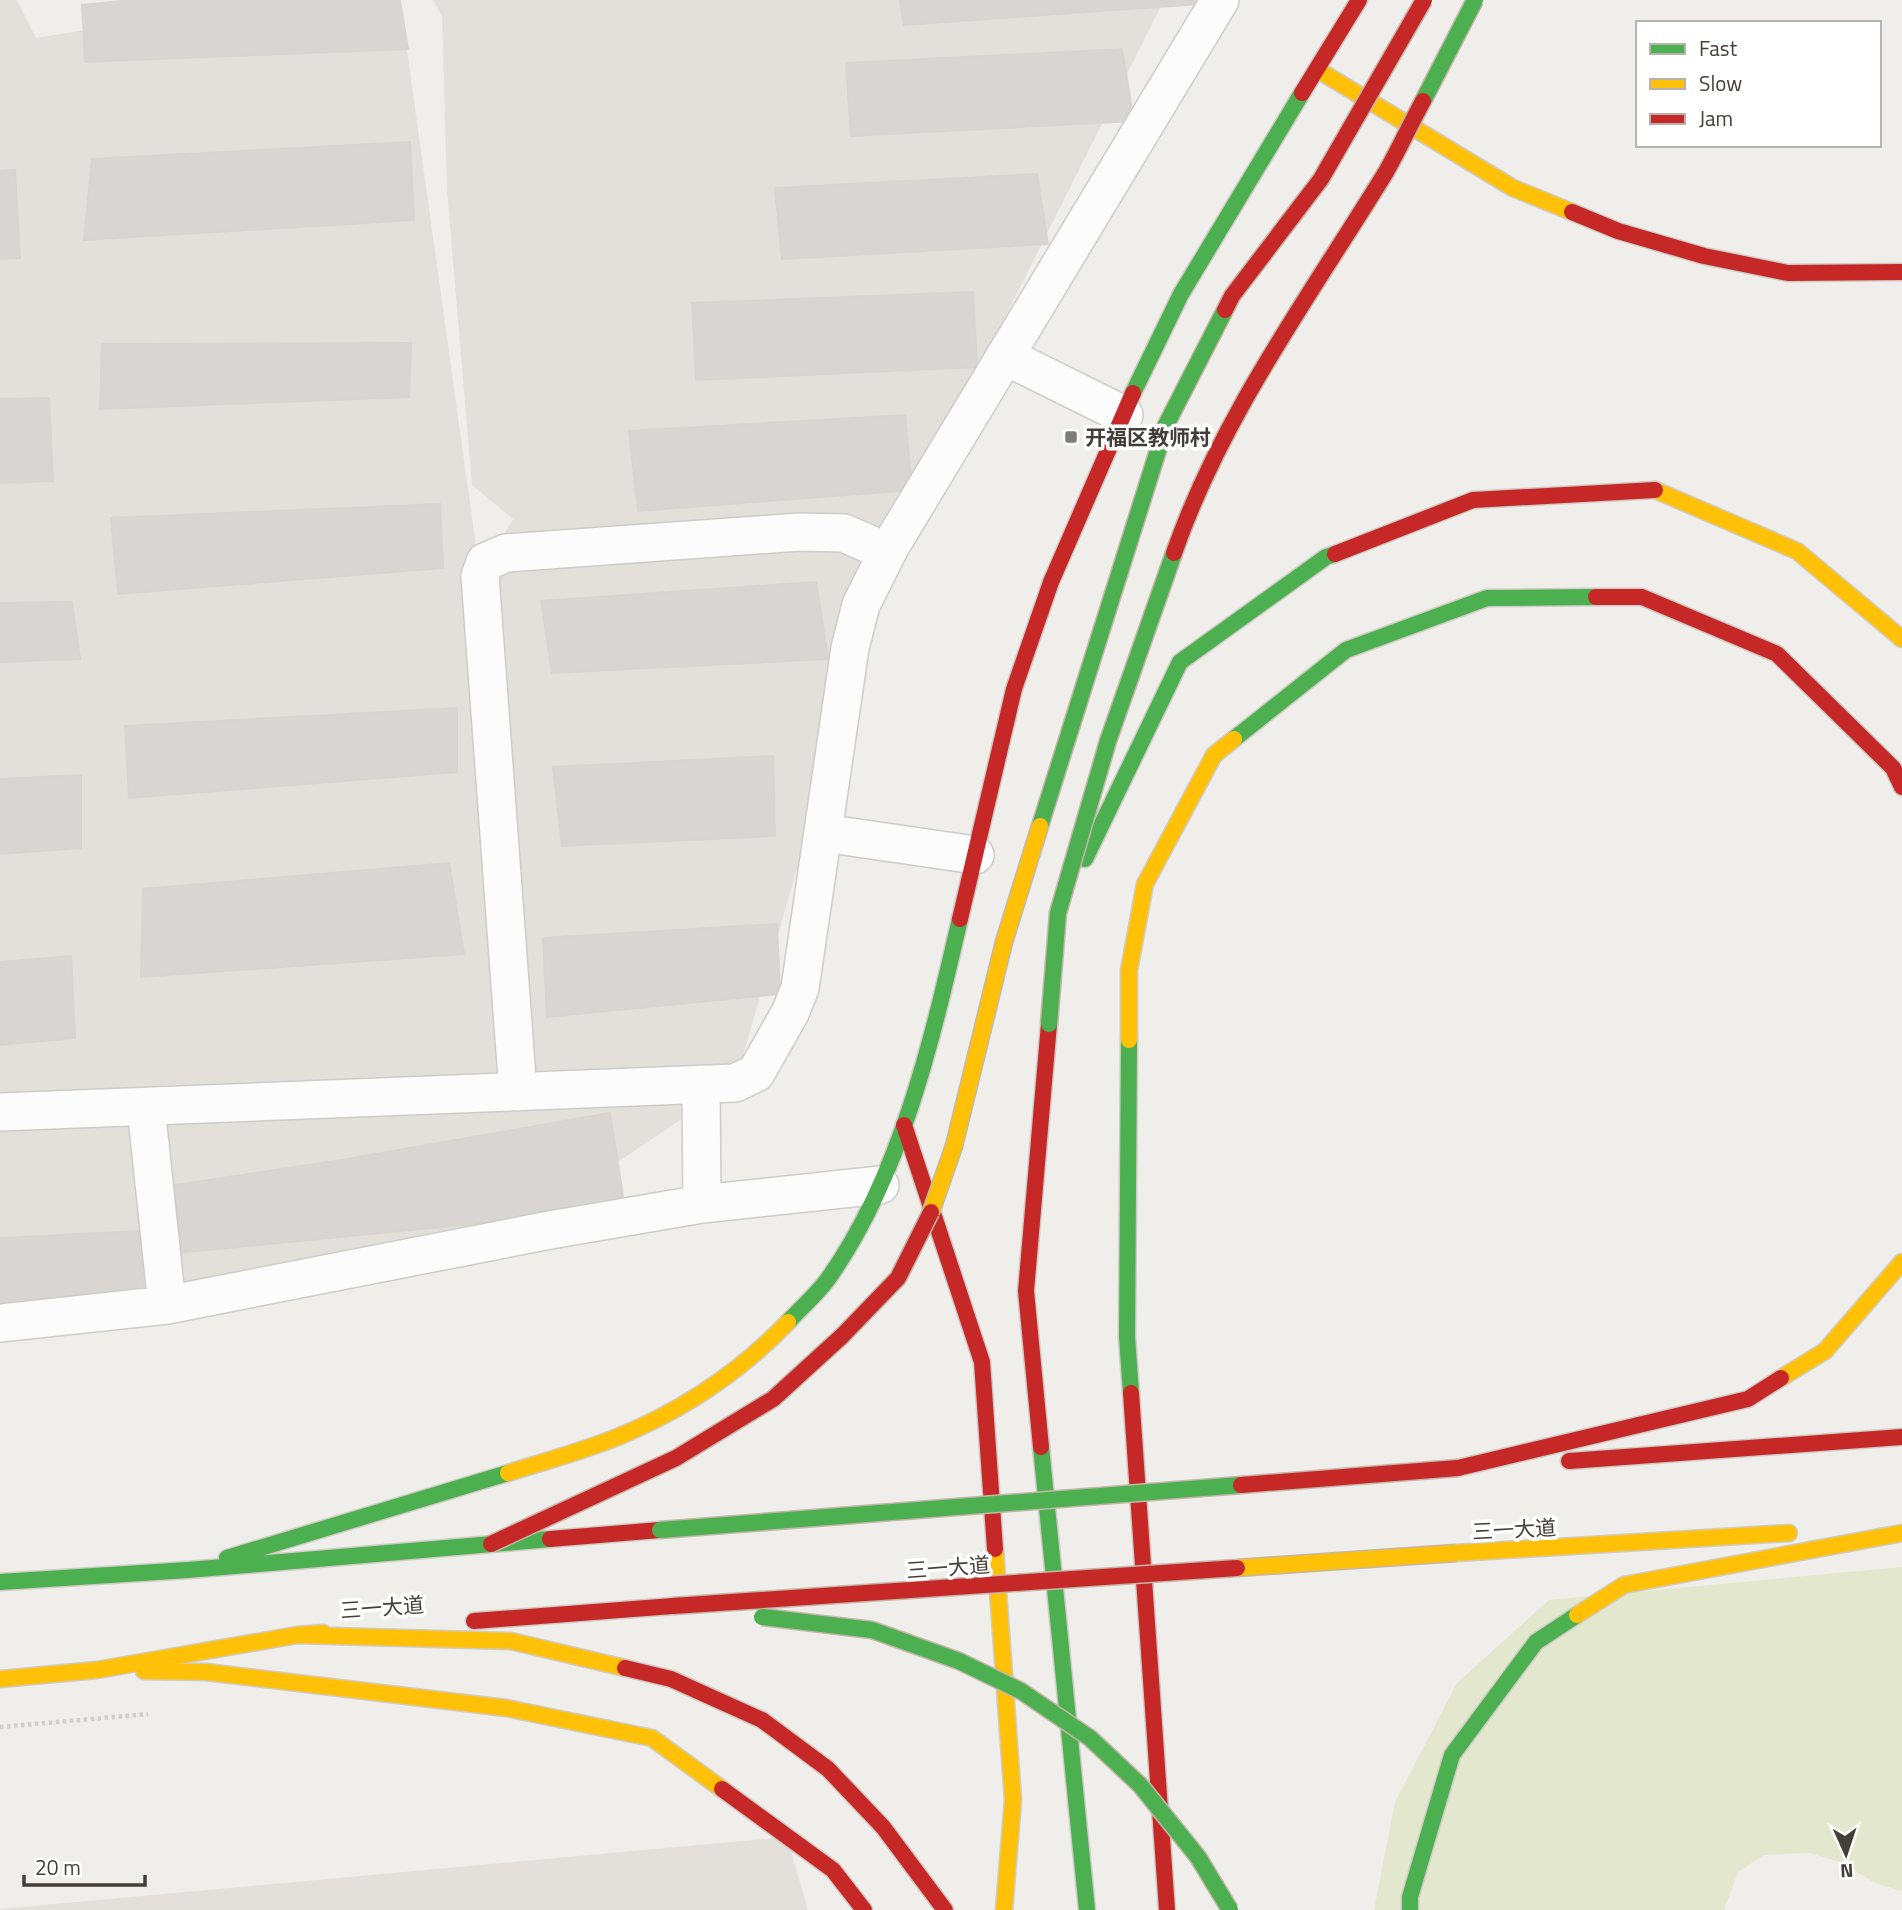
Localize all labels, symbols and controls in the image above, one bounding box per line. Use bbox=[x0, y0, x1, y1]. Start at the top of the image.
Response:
legend bbox=[1636, 21, 1881, 147]
text: Fast bbox=[1699, 32, 1738, 64]
text: Slow bbox=[1699, 67, 1742, 99]
text: Jam bbox=[1699, 102, 1733, 134]
place label: 开福区教师村 bbox=[1085, 421, 1211, 453]
marker: 开福区教师村 bbox=[1063, 429, 1079, 445]
street label: 三一大道 bbox=[1471, 1511, 1557, 1547]
street label: 三一大道 bbox=[905, 1548, 991, 1586]
street label: 三一大道 bbox=[339, 1588, 425, 1626]
north arrow bbox=[1811, 1819, 1881, 1889]
scale bar bbox=[24, 1843, 145, 1887]
text: 20 m bbox=[35, 1851, 81, 1883]
text: N bbox=[1840, 1857, 1854, 1886]

